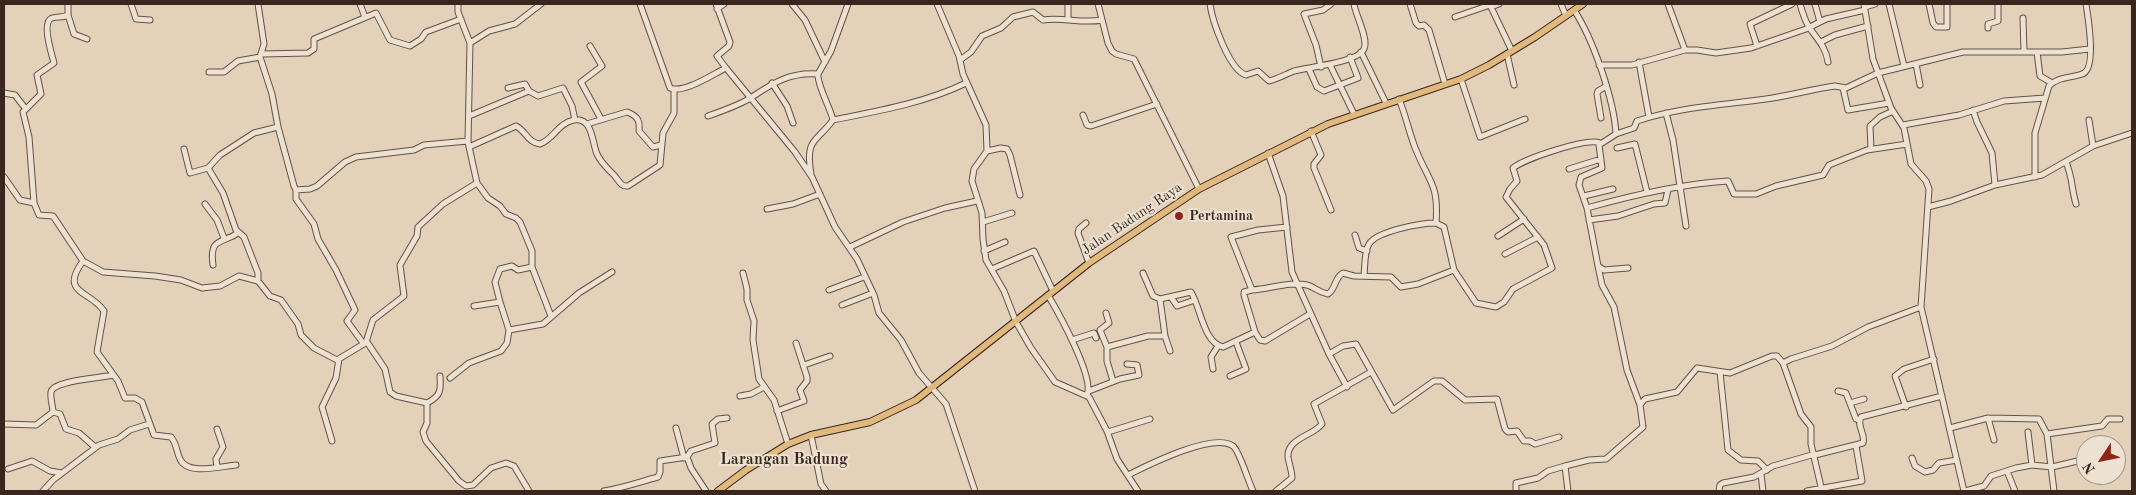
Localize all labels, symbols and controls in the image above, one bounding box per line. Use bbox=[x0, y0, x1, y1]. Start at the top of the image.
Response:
street label: Jalan Badung Raya bbox=[1079, 179, 1185, 259]
place label: Pertamina bbox=[1189, 208, 1253, 224]
marker: Pertamina bbox=[1173, 210, 1185, 222]
north arrow bbox=[2076, 435, 2126, 485]
district label: Larangan Badung bbox=[720, 450, 848, 470]
text: N bbox=[2081, 459, 2098, 476]

